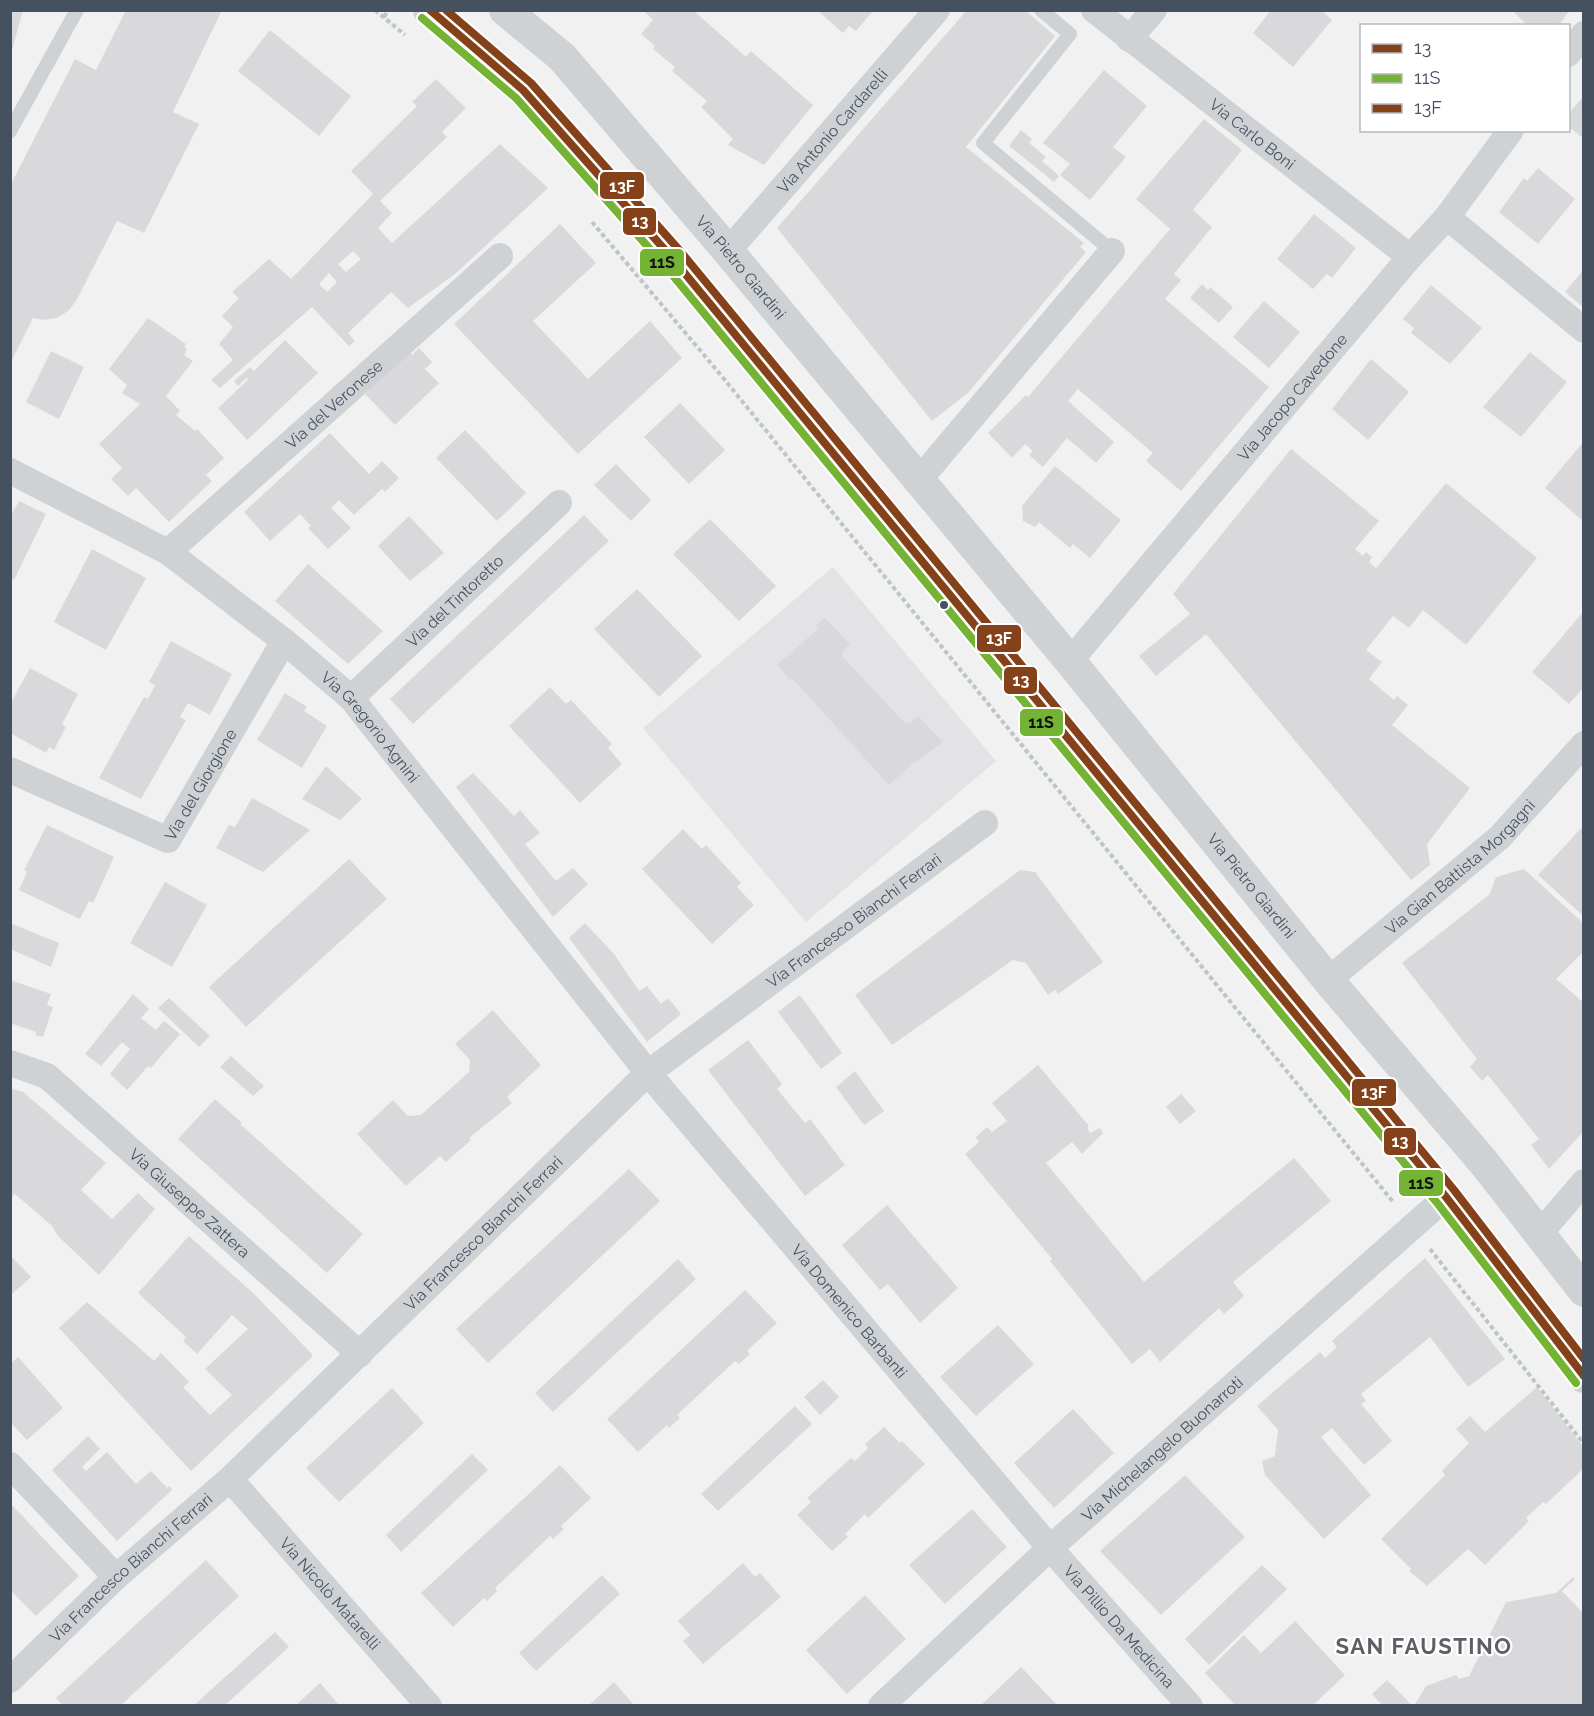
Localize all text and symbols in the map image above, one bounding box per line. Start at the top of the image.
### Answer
legend [1360,24,1570,132]
text: 13 [1414,37,1431,58]
street label: Via Antonio Cardarelli [773,65,891,197]
text: 11S [1414,67,1440,88]
street label: Via Carlo Boni [1206,94,1299,173]
text: 13F [1414,97,1442,118]
line badge: 13F [599,171,645,200]
text: 13F [609,177,635,196]
line badge: 13 [622,207,657,236]
street label: Via Pietro Giardini [692,211,790,323]
text: 13 [632,212,648,231]
line badge: 11S [639,248,685,277]
text: 11S [649,253,675,272]
street label: Via Jacopo Cavedone [1233,330,1351,464]
street label: Via del Veronese [281,356,386,453]
street label: Via del Tintoretto [402,551,507,651]
unlabelled marker [938,599,950,611]
line badge: 13F [976,624,1022,653]
text: 13F [986,629,1012,648]
line badge: 13 [1003,666,1038,695]
street label: Via Gregorio Agnini [317,667,424,786]
text: 13 [1013,671,1029,690]
line badge: 11S [1019,708,1064,737]
text: 11S [1028,713,1054,732]
street label: Via del Giorgione [160,725,240,844]
street label: Via Gian Battista Morgagni [1381,796,1539,938]
street label: Via Pietro Giardini [1203,829,1300,942]
street label: Via Francesco Bianchi Ferrari [762,849,945,992]
line badge: 13F [1351,1078,1397,1107]
text: 13F [1361,1083,1387,1102]
line badge: 13 [1383,1127,1417,1156]
text: 13 [1392,1132,1408,1151]
street label: Via Giuseppe Zattera [125,1144,254,1261]
street label: Via Francesco Bianchi Ferrari [400,1152,566,1314]
line badge: 11S [1398,1169,1444,1197]
text: 11S [1408,1174,1434,1193]
street label: Via Domenico Barbanti [788,1240,911,1382]
street label: Via Michelangelo Buonarroti [1077,1372,1246,1525]
street label: Via Francesco Bianchi Ferrari [45,1489,216,1646]
street label: Via Nicolò Matarelli [276,1533,384,1653]
street label: Via Pillio Da Medicina [1060,1561,1179,1692]
district label: SAN FAUSTINO [1336,1633,1512,1659]

